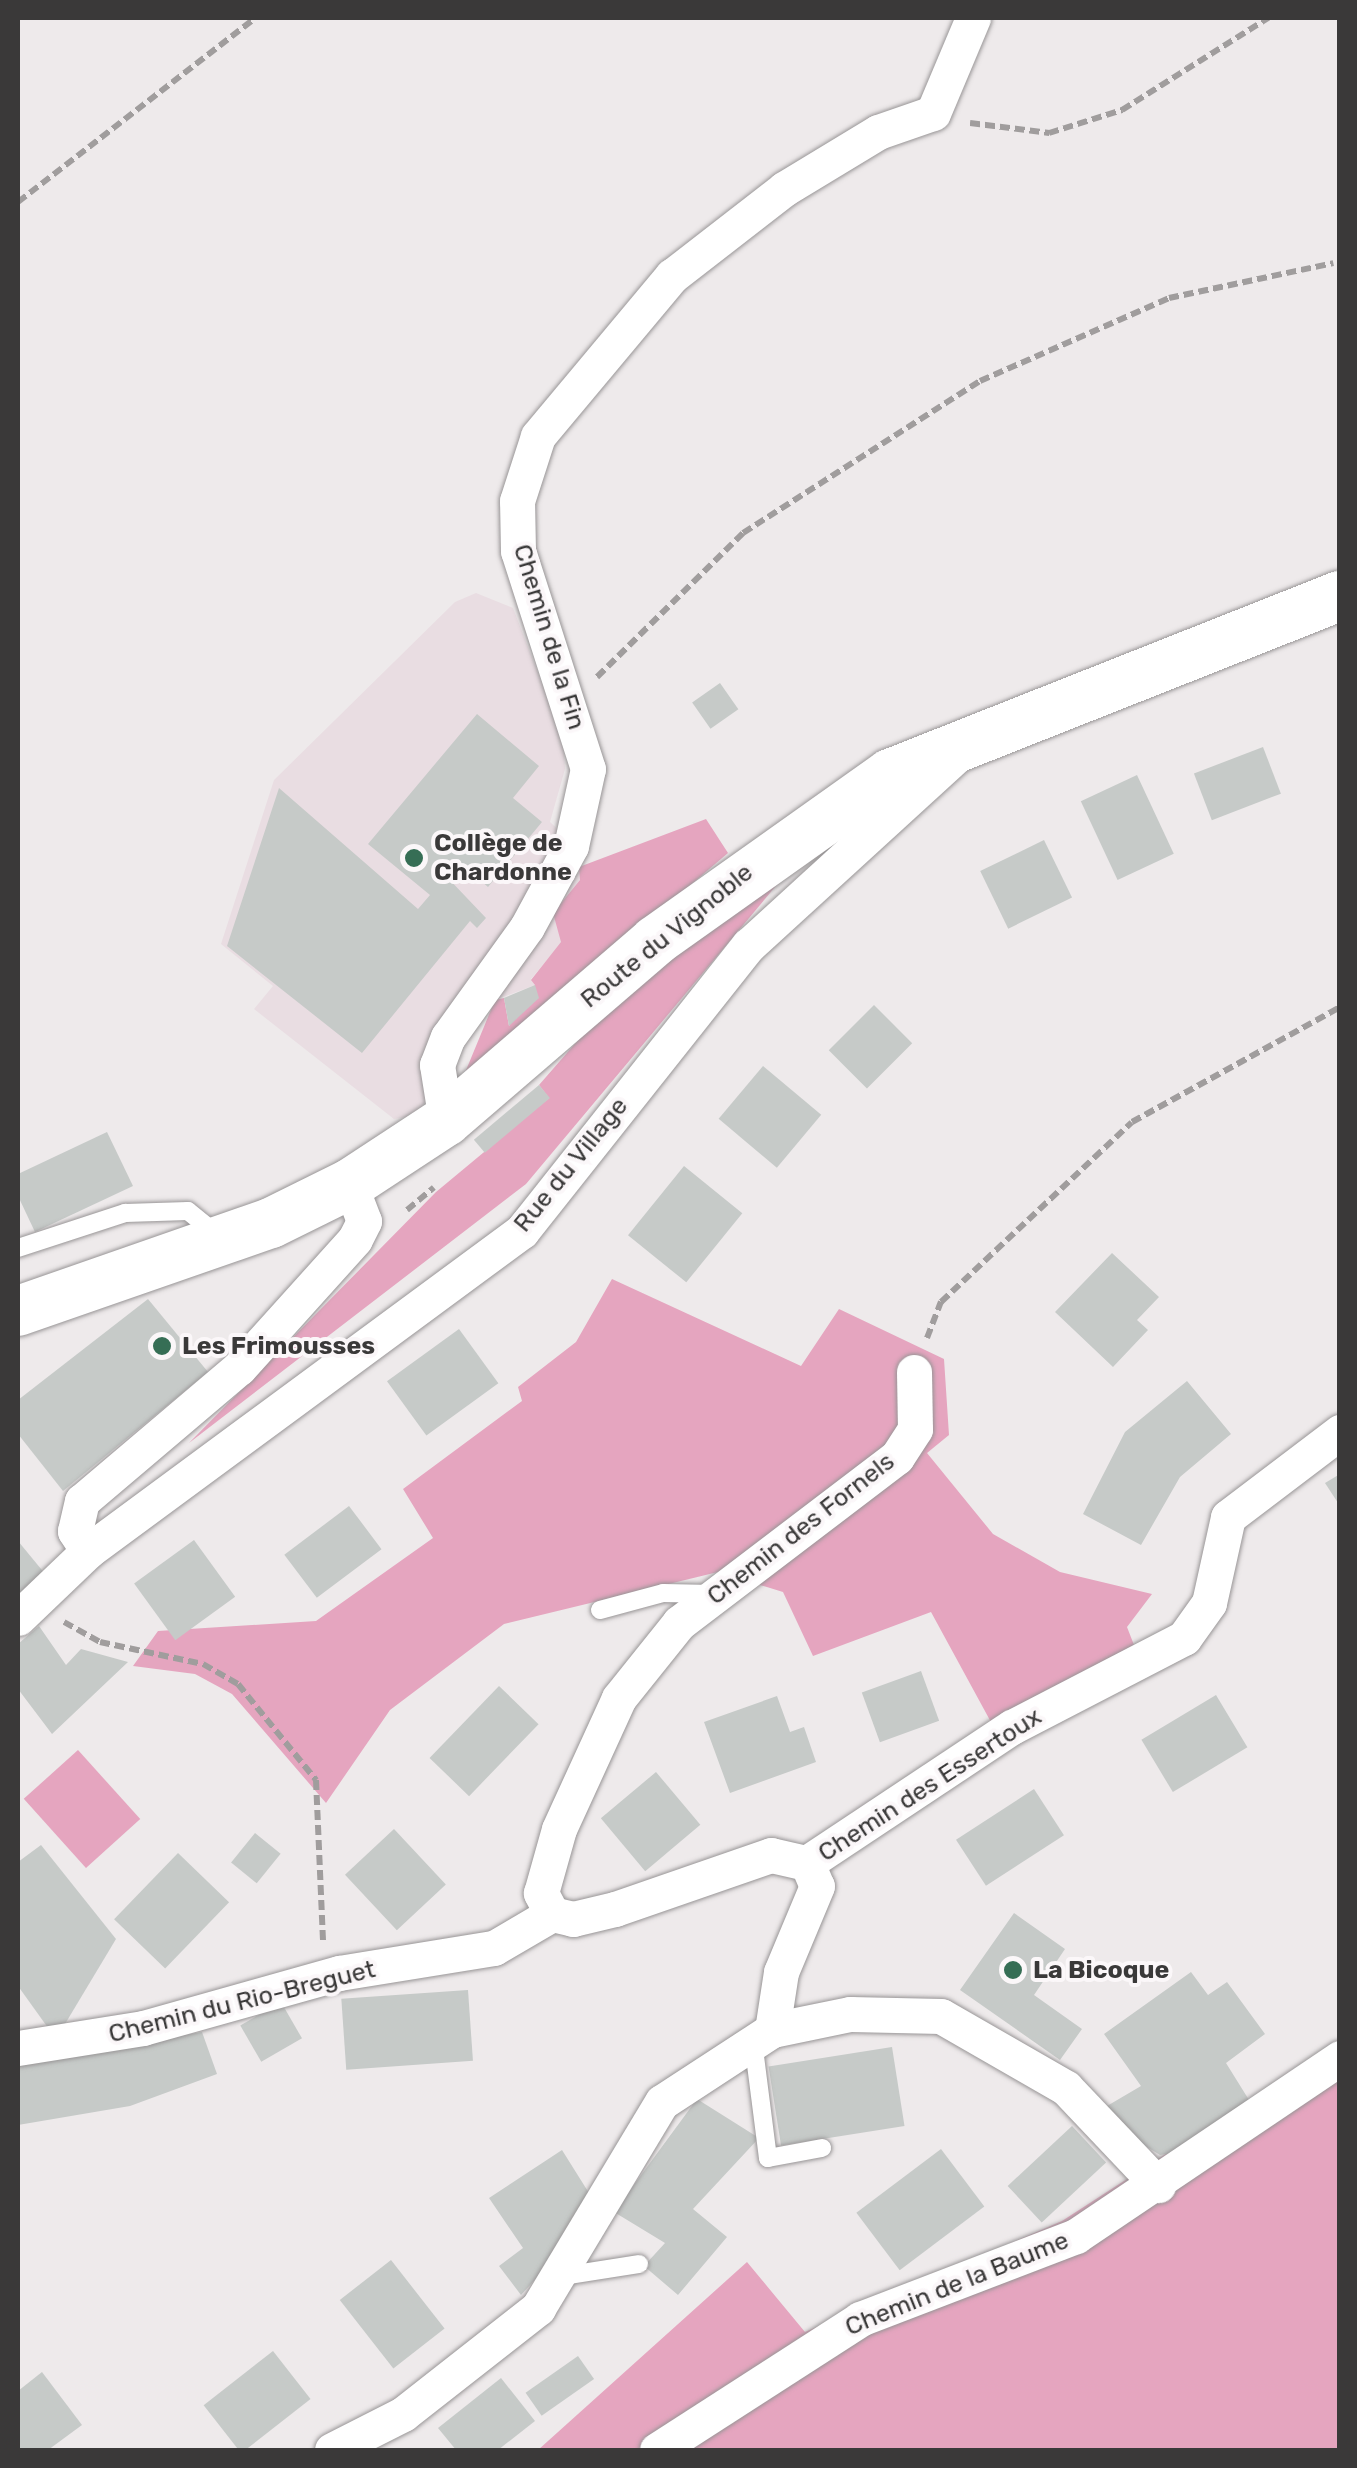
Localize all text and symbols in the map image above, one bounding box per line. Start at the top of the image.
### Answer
street label: Chemin de la Fin [507,541,591,733]
place label: Collège de Chardonne [434,829,572,888]
marker: Collège de Chardonne [403,847,425,869]
street label: Route du Vignoble [575,857,759,1015]
street label: Rue du Village [507,1092,635,1238]
place label: Les Frimousses [182,1331,375,1361]
marker: Les Frimousses [151,1335,173,1357]
street label: Chemin des Fornels [701,1447,901,1611]
street label: Chemin des Essertoux [813,1702,1047,1868]
street label: Chemin du Rio-Breguet [106,1954,378,2050]
place label: La Bicoque [1033,1955,1169,1985]
marker: La Bicoque [1002,1959,1024,1981]
street label: Chemin de la Baume [841,2225,1073,2343]

